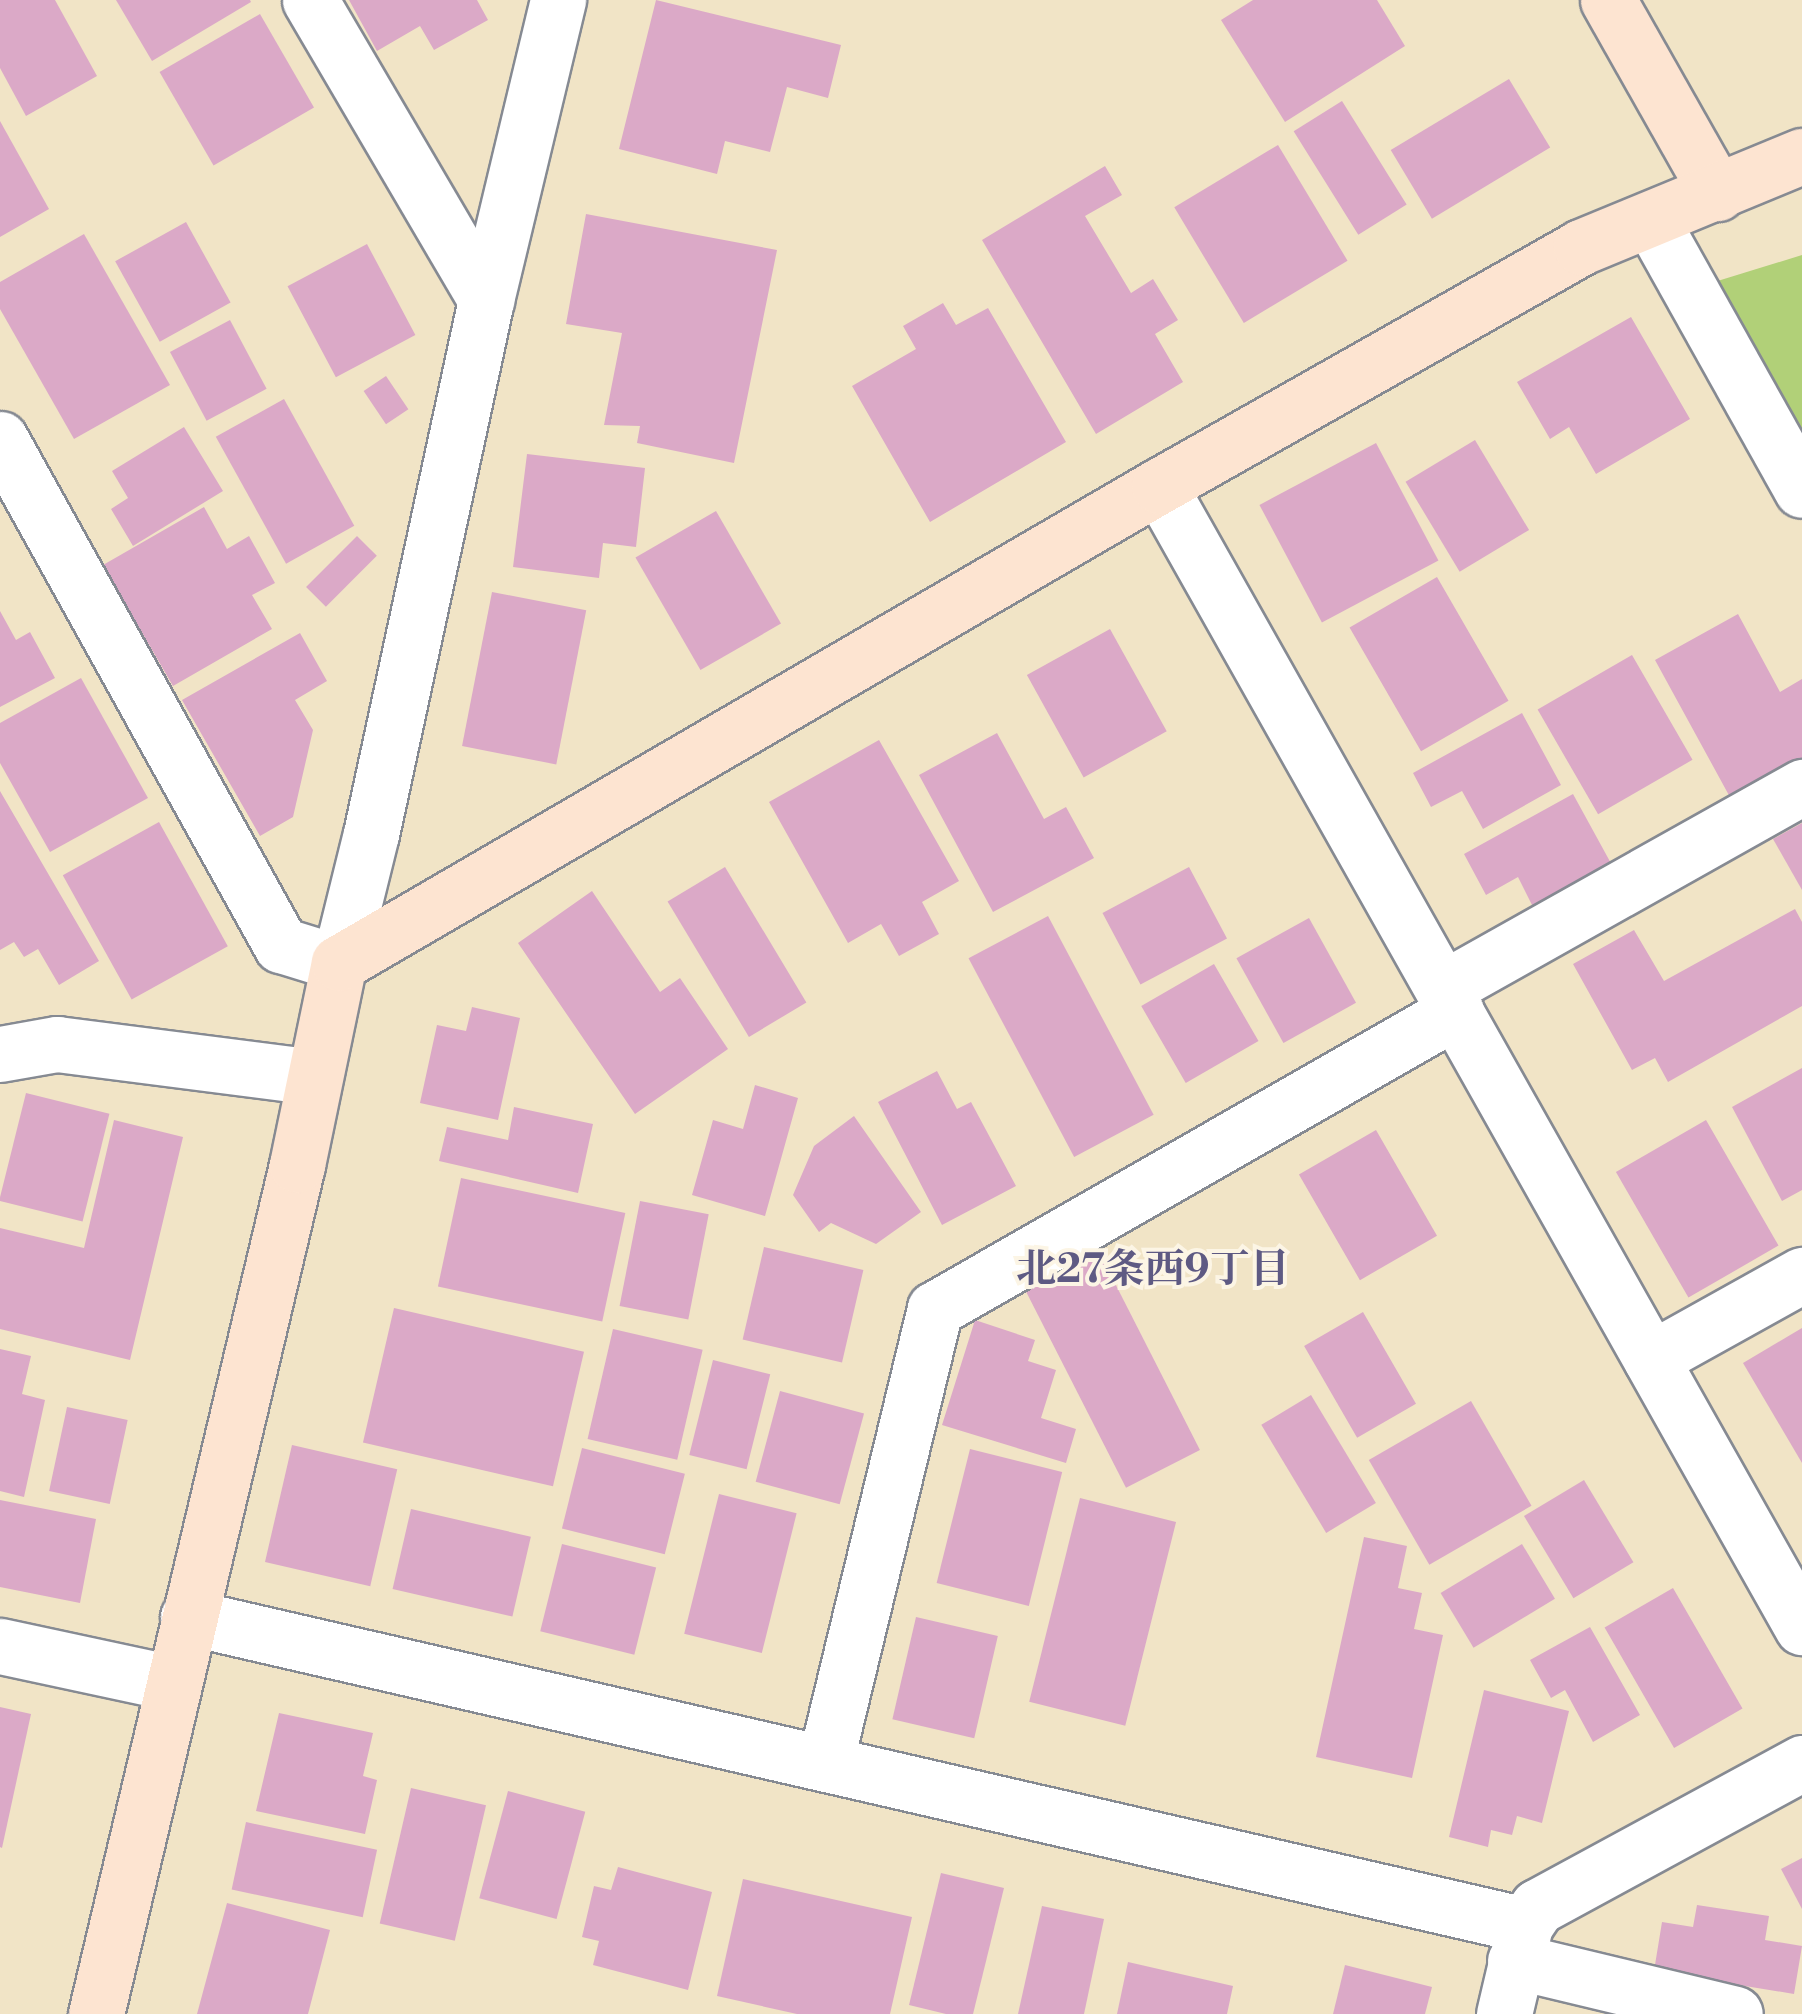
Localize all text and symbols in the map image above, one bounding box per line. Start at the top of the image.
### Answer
district label: 北27条西9丁目 [1016,1246,1290,1294]

